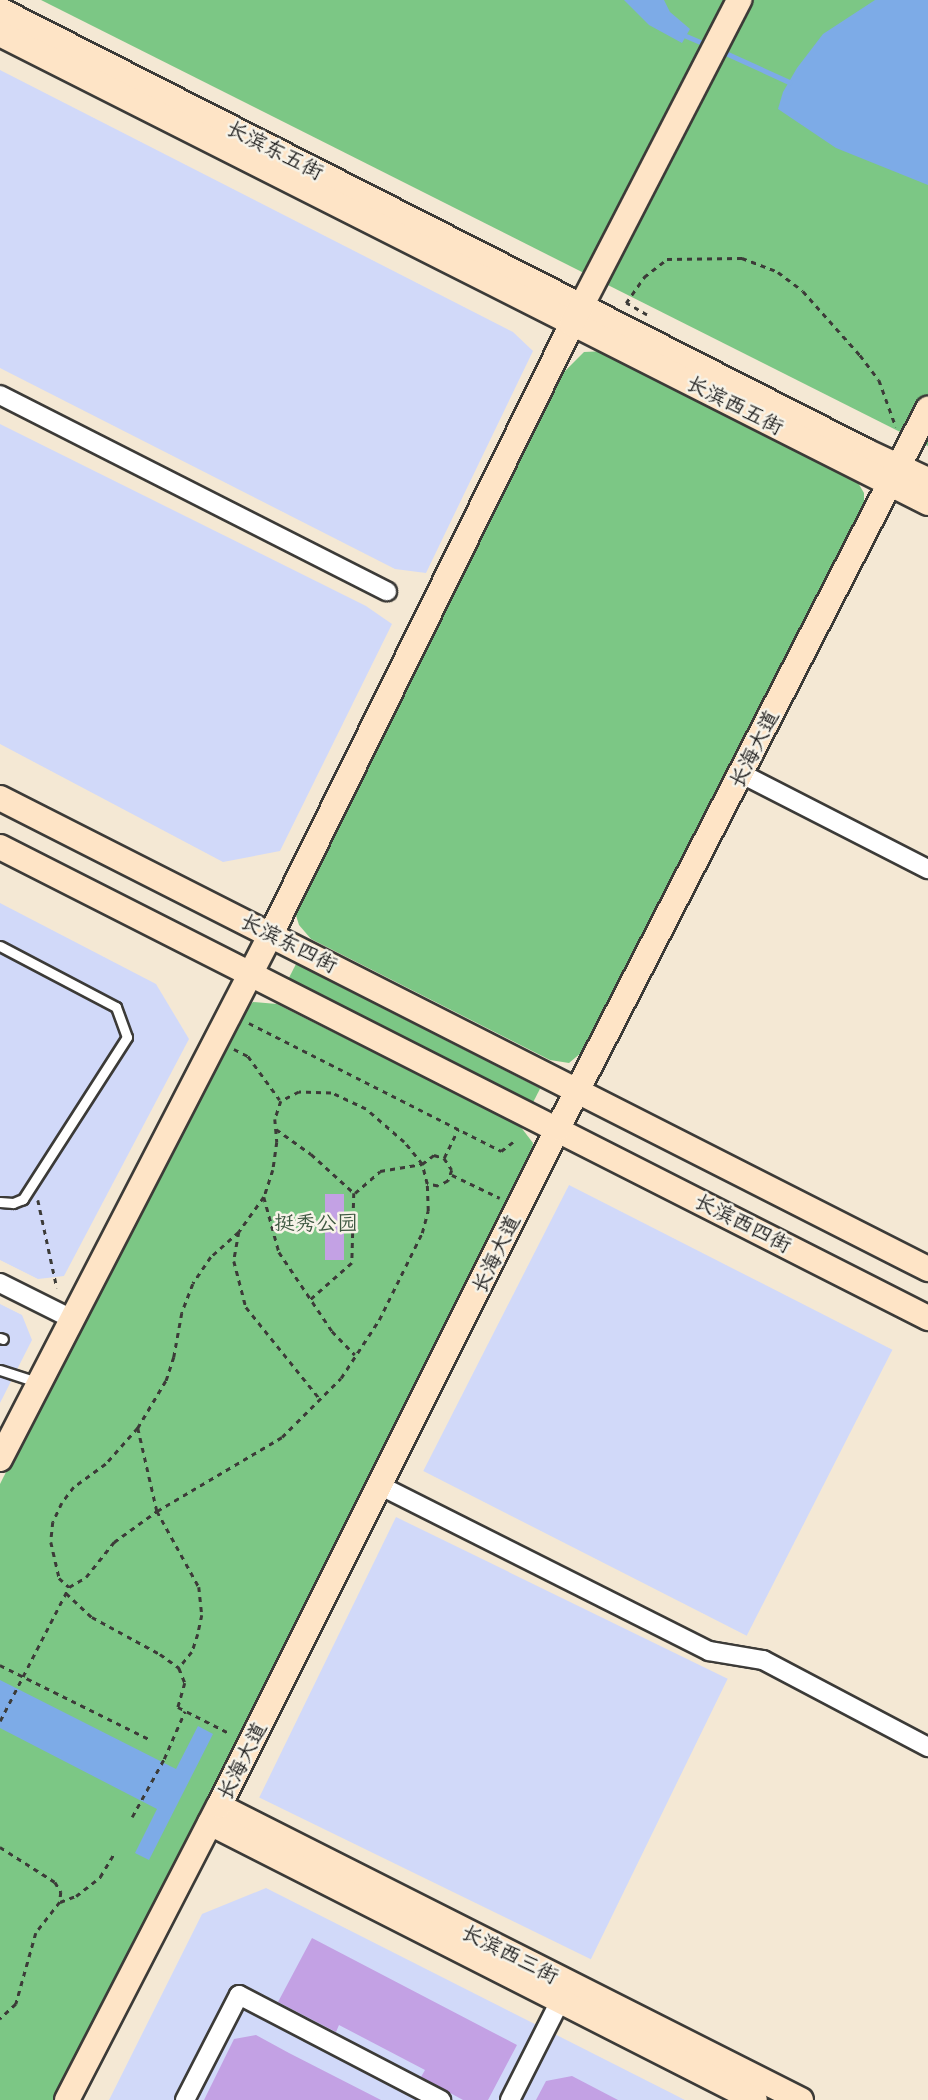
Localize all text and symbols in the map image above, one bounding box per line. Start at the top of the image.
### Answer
street label: 长滨东五街 [223,115,327,185]
street label: 长滨西五街 [683,370,787,440]
street label: 长海大道 [724,706,784,792]
street label: 长滨东四街 [237,908,341,978]
street label: 长滨西四街 [691,1188,795,1258]
park label: 挺秀公园 [274,1210,358,1236]
street label: 长海大道 [466,1211,526,1297]
street label: 长海大道 [212,1718,272,1804]
street label: 长滨西三街 [458,1919,562,1989]

